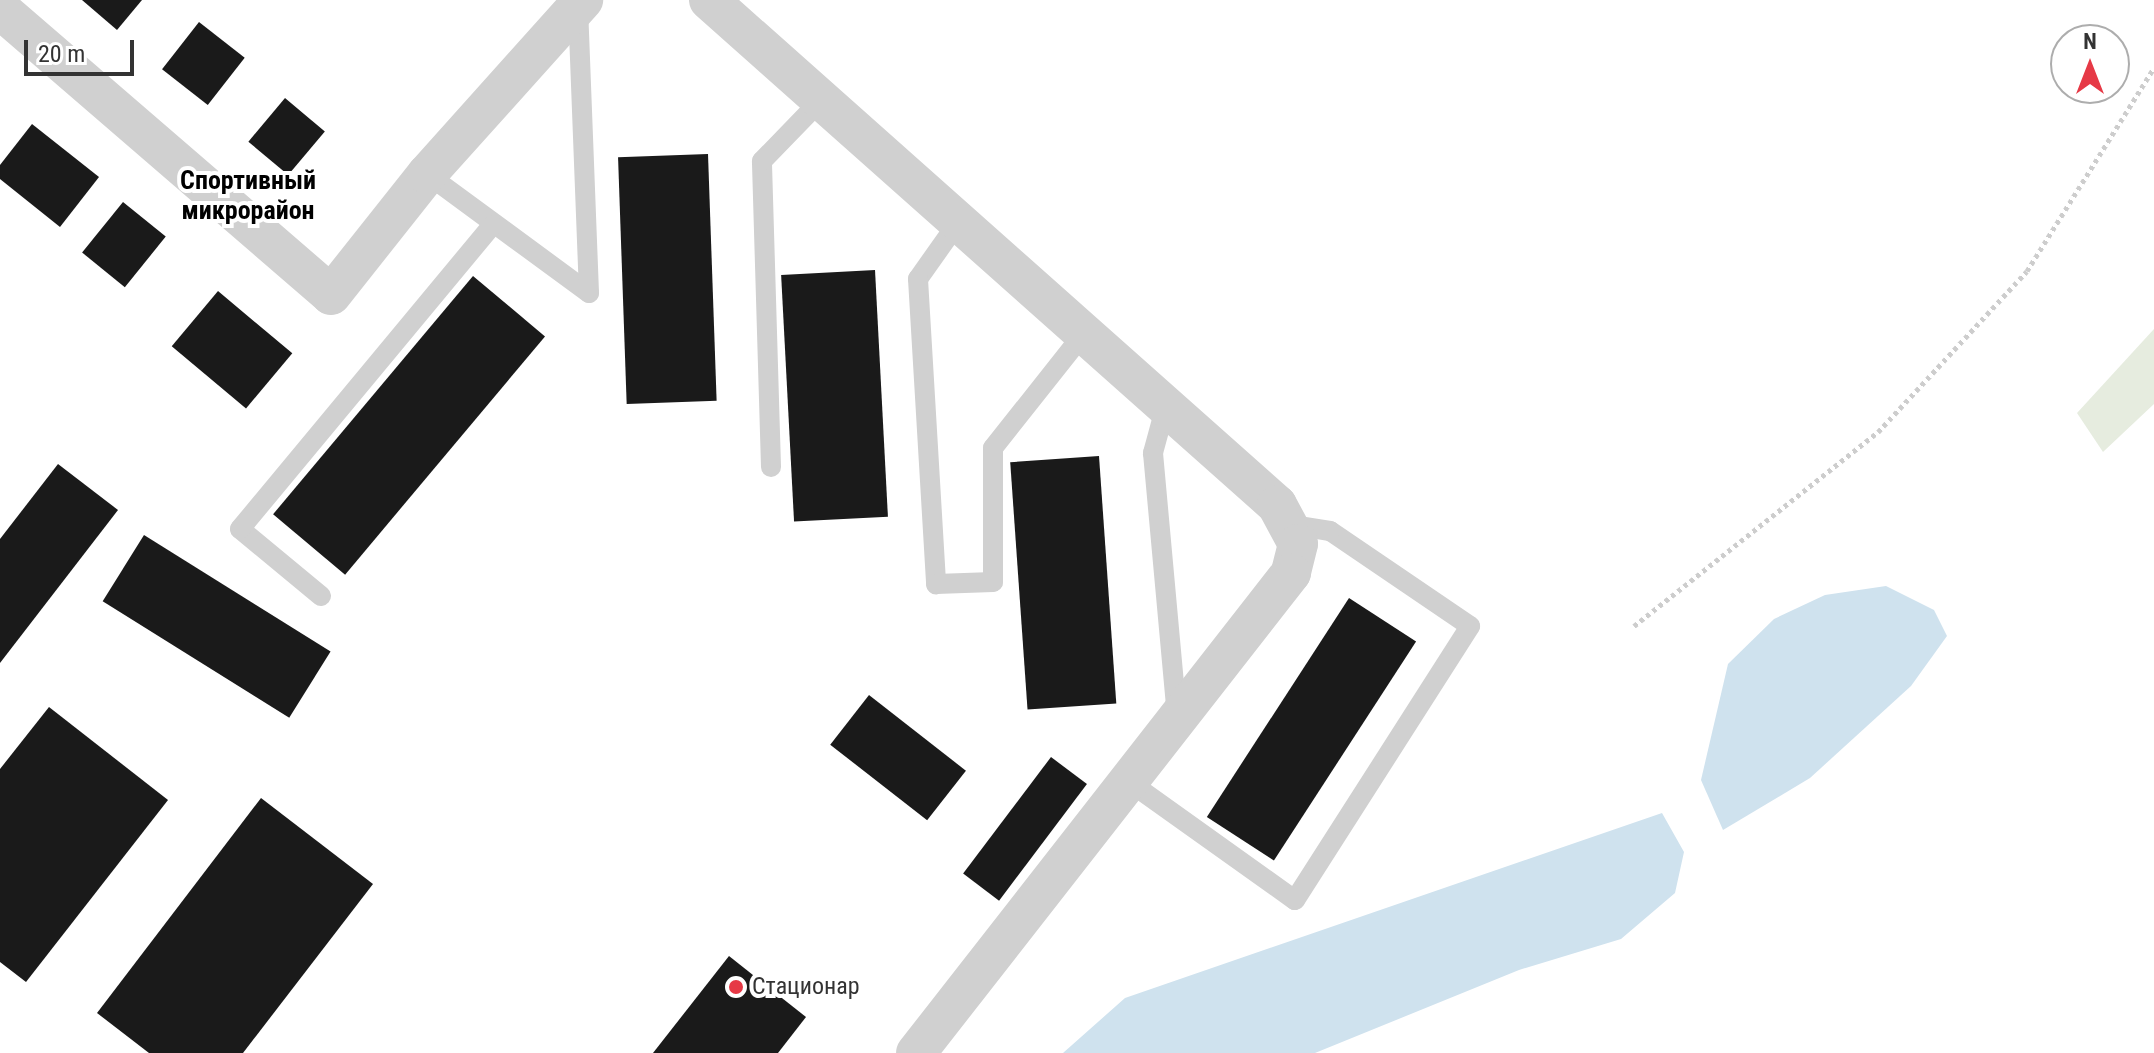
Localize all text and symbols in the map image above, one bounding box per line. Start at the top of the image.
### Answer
scale bar [28,24,138,74]
north arrow [2050,24,2130,104]
text: N [2083,29,2097,54]
text: 20 m [38,40,85,68]
district label: Спортивный микрорайон [180,165,316,226]
place label: Стационар [752,973,860,1001]
marker: Стационар [727,978,745,996]

